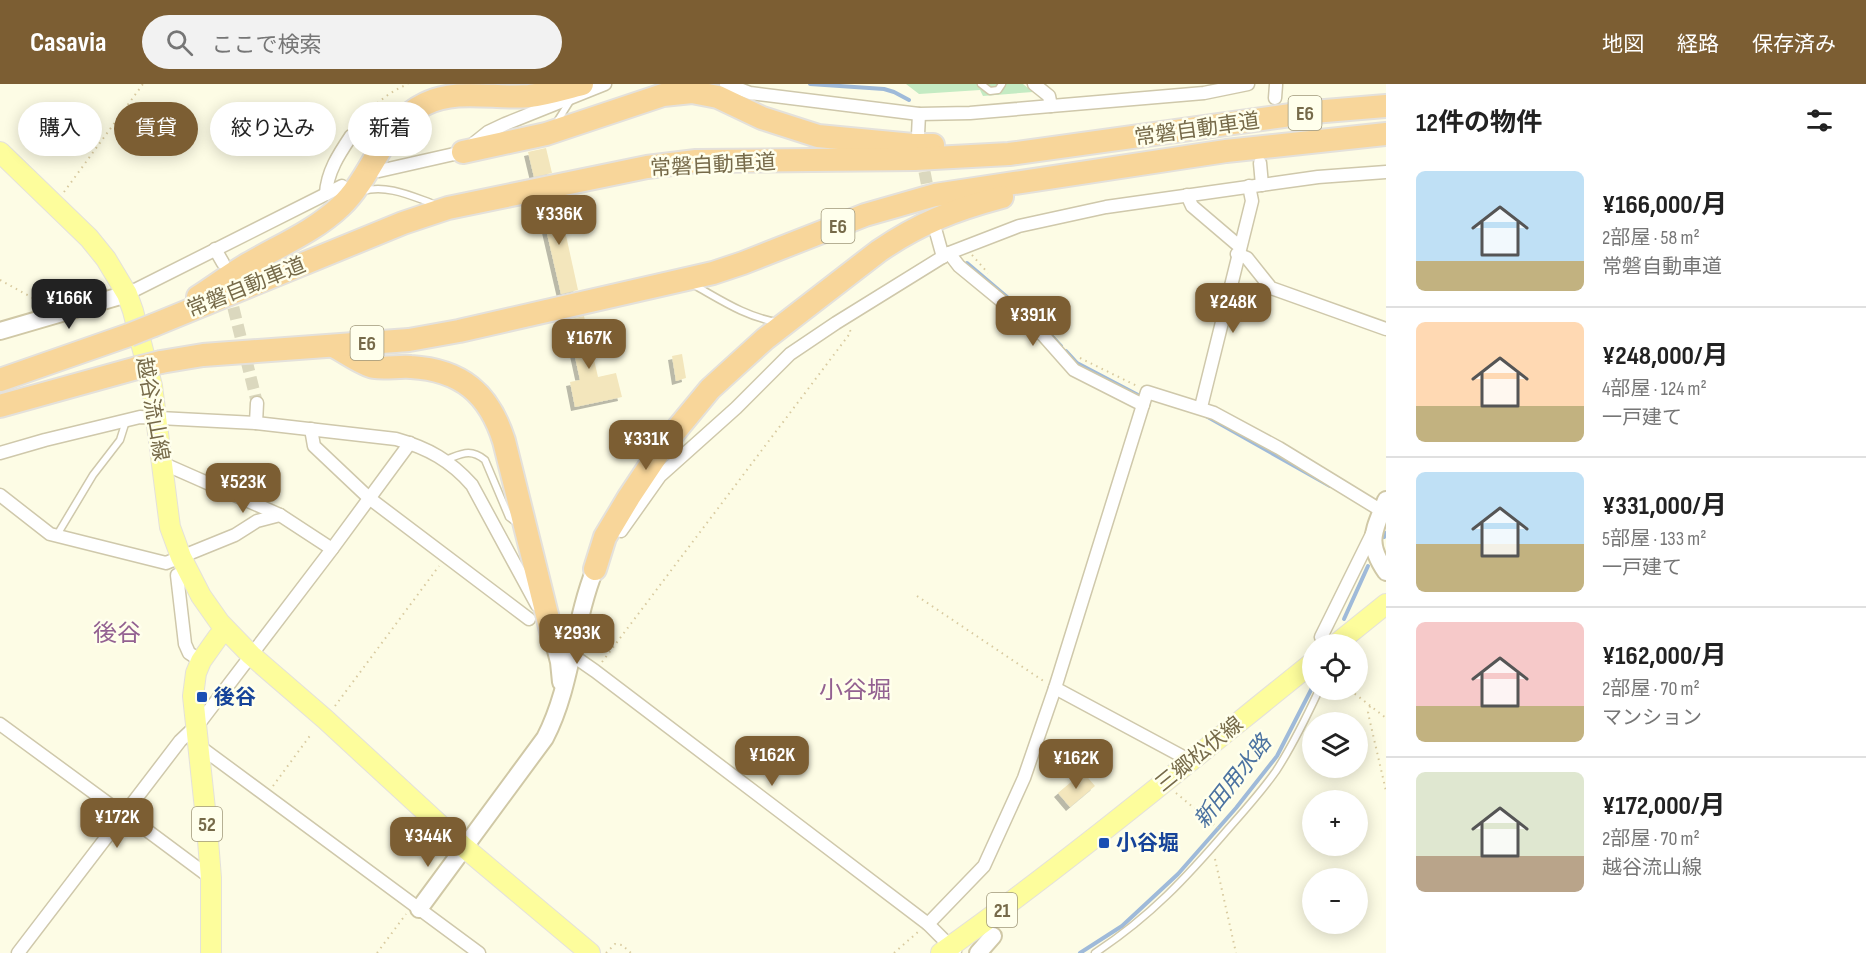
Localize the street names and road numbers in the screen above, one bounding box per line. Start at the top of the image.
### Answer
road number: E6 [1288,96,1322,130]
street label: 常磐自動車道 [1133,108,1261,151]
street label: 常磐自動車道 [649,150,777,181]
road number: E6 [822,209,854,243]
street label: 常磐自動車道 [183,252,309,323]
road number: E6 [350,326,384,360]
street label: 越谷流山線 [131,355,174,463]
street label: 三郷松伏線 [1151,712,1248,797]
road number: 52 [192,807,222,841]
road number: 21 [987,893,1017,927]

